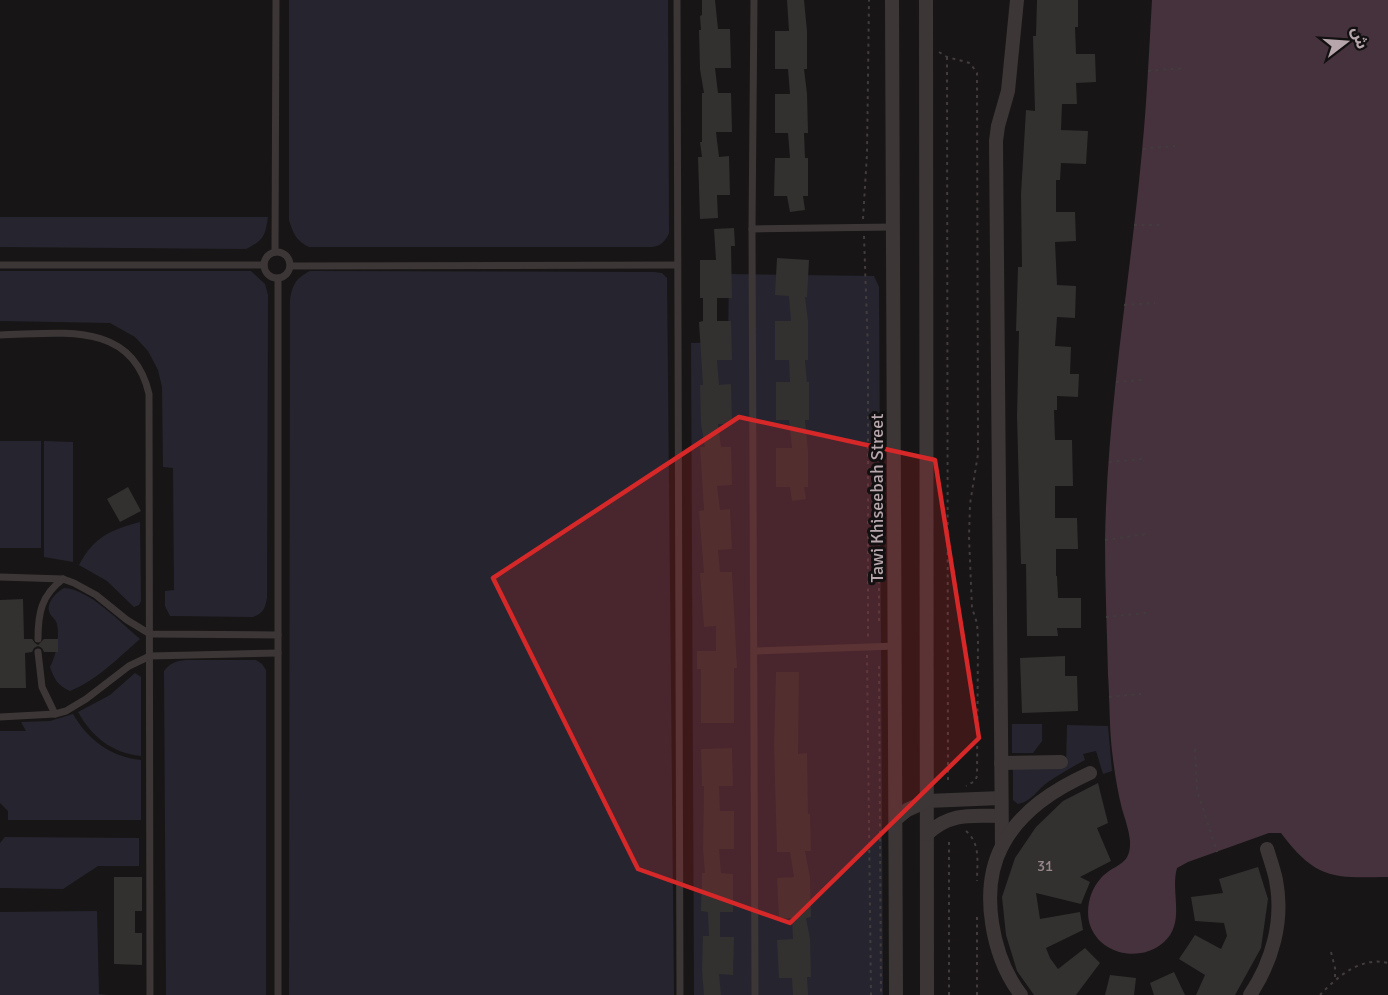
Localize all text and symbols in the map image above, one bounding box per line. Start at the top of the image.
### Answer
north arrow [1316,12,1376,72]
text: ش [1347,25,1372,51]
street label: Tawi Khiseebah Street [866,413,888,583]
house number: 31 [1037,857,1053,875]

